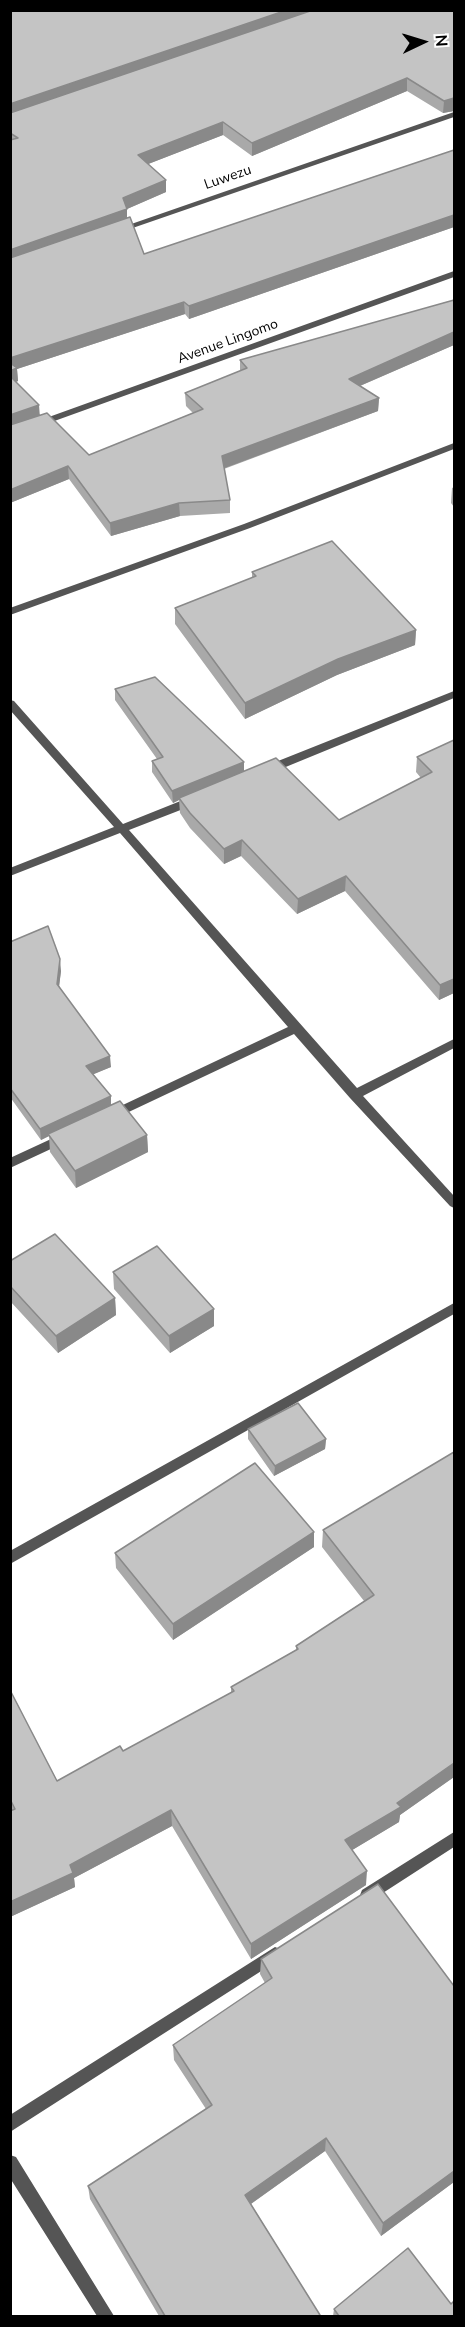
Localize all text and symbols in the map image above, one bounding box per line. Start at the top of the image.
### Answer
north arrow [393,12,453,72]
text: N [430,34,452,47]
street label: Luwezu [202,162,254,194]
street label: Avenue Lingomo [175,316,281,368]

